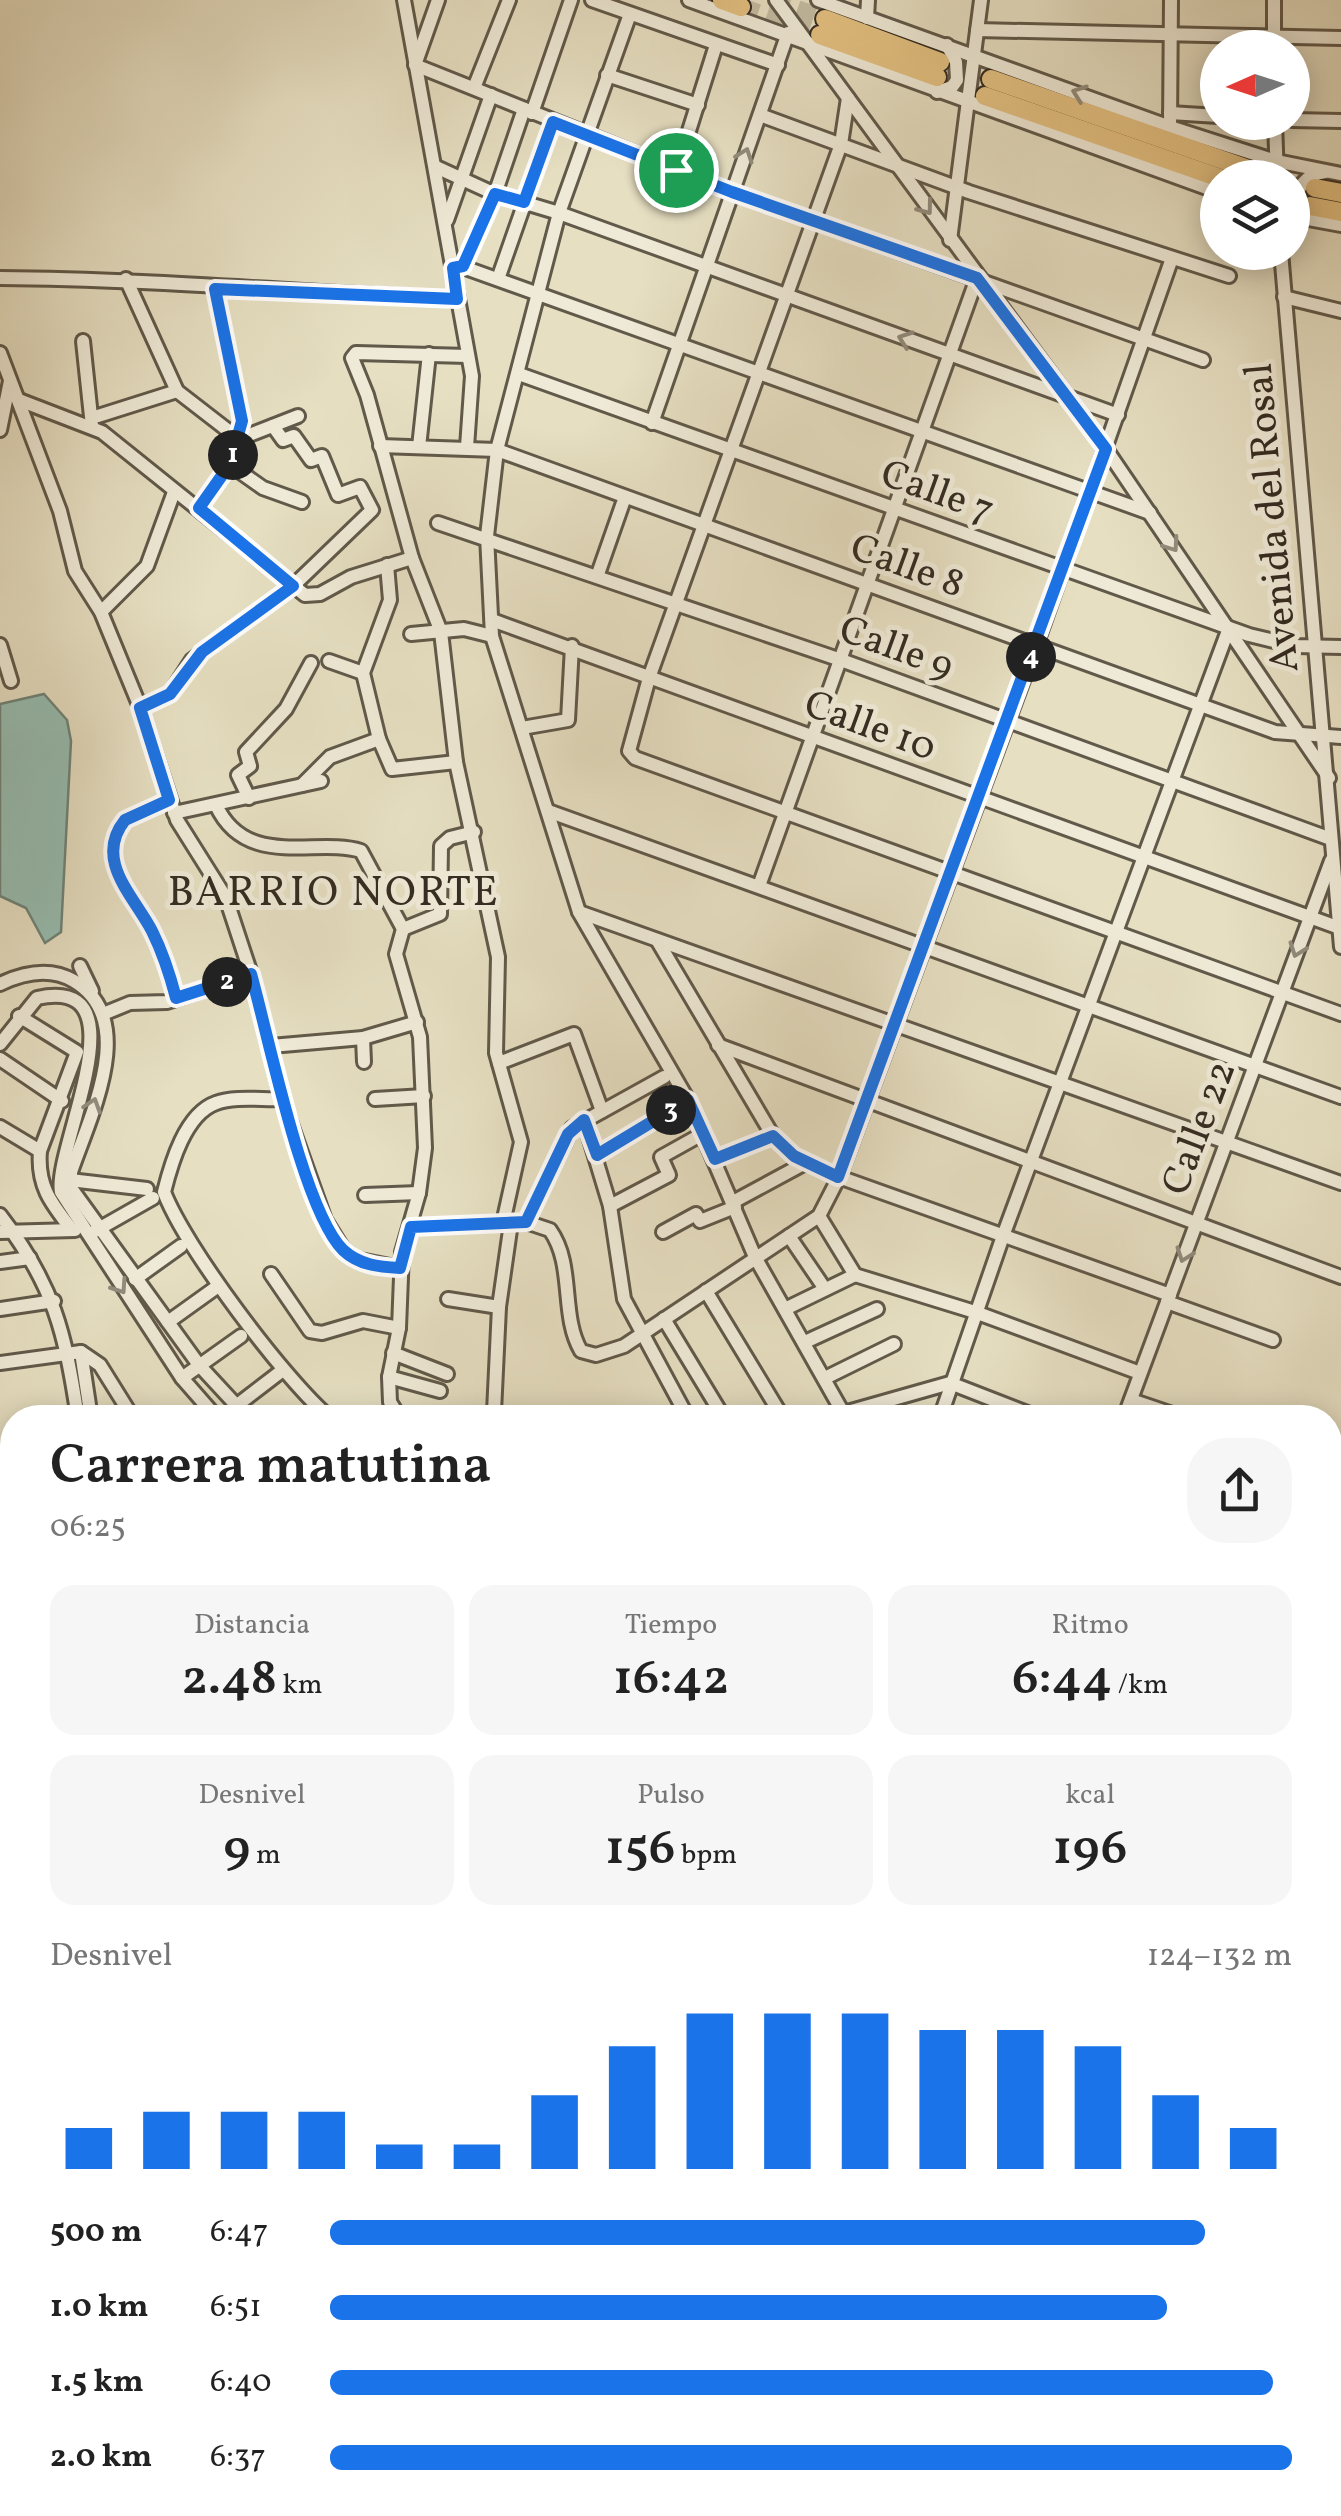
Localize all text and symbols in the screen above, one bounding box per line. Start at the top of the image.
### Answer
north arrow [1200,30,1310,140]
map controls [1200,30,1310,270]
one-way arrow [1071,84,1088,105]
pin [634,128,719,213]
icon: arrive [649,143,704,198]
one-way arrow [734,148,754,165]
button: layers [1200,160,1310,270]
one-way arrow [914,197,931,215]
one-way arrow [897,330,914,351]
street label: Avenida del Rosal [1233,361,1315,675]
pin: 1 [208,430,258,480]
text: 1 [227,435,239,474]
street label: Calle 7 [872,448,1001,540]
street label: Calle 8 [842,521,971,614]
one-way arrow [1160,534,1178,552]
street label: Calle 9 [831,603,961,696]
pin: 4 [1006,632,1056,682]
text: 4 [1023,637,1039,676]
street label: Calle 10 [796,678,943,777]
district label: BARRIO NORTE [168,865,500,924]
one-way arrow [1289,940,1309,958]
pin: 2 [202,957,252,1007]
text: 2 [220,962,234,1001]
street label: Calle 22 [1150,1053,1252,1204]
pin: 3 [646,1085,696,1135]
text: 3 [664,1090,678,1129]
one-way arrow [82,1097,102,1114]
one-way arrow [1175,1245,1196,1262]
one-way arrow [108,1277,127,1295]
text: Carrera matutina [50,1430,491,1506]
button: share [1187,1438,1292,1543]
text: 06:25 [50,1506,126,1550]
text: Distancia [194,1606,310,1645]
text: Tiempo [625,1606,717,1645]
text: Ritmo [1051,1606,1129,1645]
text: 2.48 [181,1645,277,1715]
text: 16:42 [613,1645,729,1715]
text: 6:44 [1012,1645,1112,1715]
text: km [277,1666,323,1705]
text: /km [1112,1666,1168,1705]
text: Desnivel [199,1776,306,1815]
text: Pulso [637,1776,705,1815]
text: kcal [1065,1776,1115,1815]
text: 9 [223,1815,250,1885]
text: 156 [605,1815,675,1885]
text: 196 [1053,1815,1127,1885]
text: m [250,1836,281,1875]
text: bpm [675,1836,737,1875]
text: Desnivel [50,1935,172,1979]
text: 124–132 m [1147,1935,1292,1979]
text: 500 m [50,2211,142,2255]
text: 6:47 [210,2211,268,2255]
text: 1.0 km [50,2286,148,2330]
text: 6:51 [210,2286,262,2330]
text: 1.5 km [50,2361,144,2405]
text: 6:40 [210,2361,271,2405]
text: 2.0 km [50,2436,152,2480]
text: 6:37 [210,2436,266,2480]

